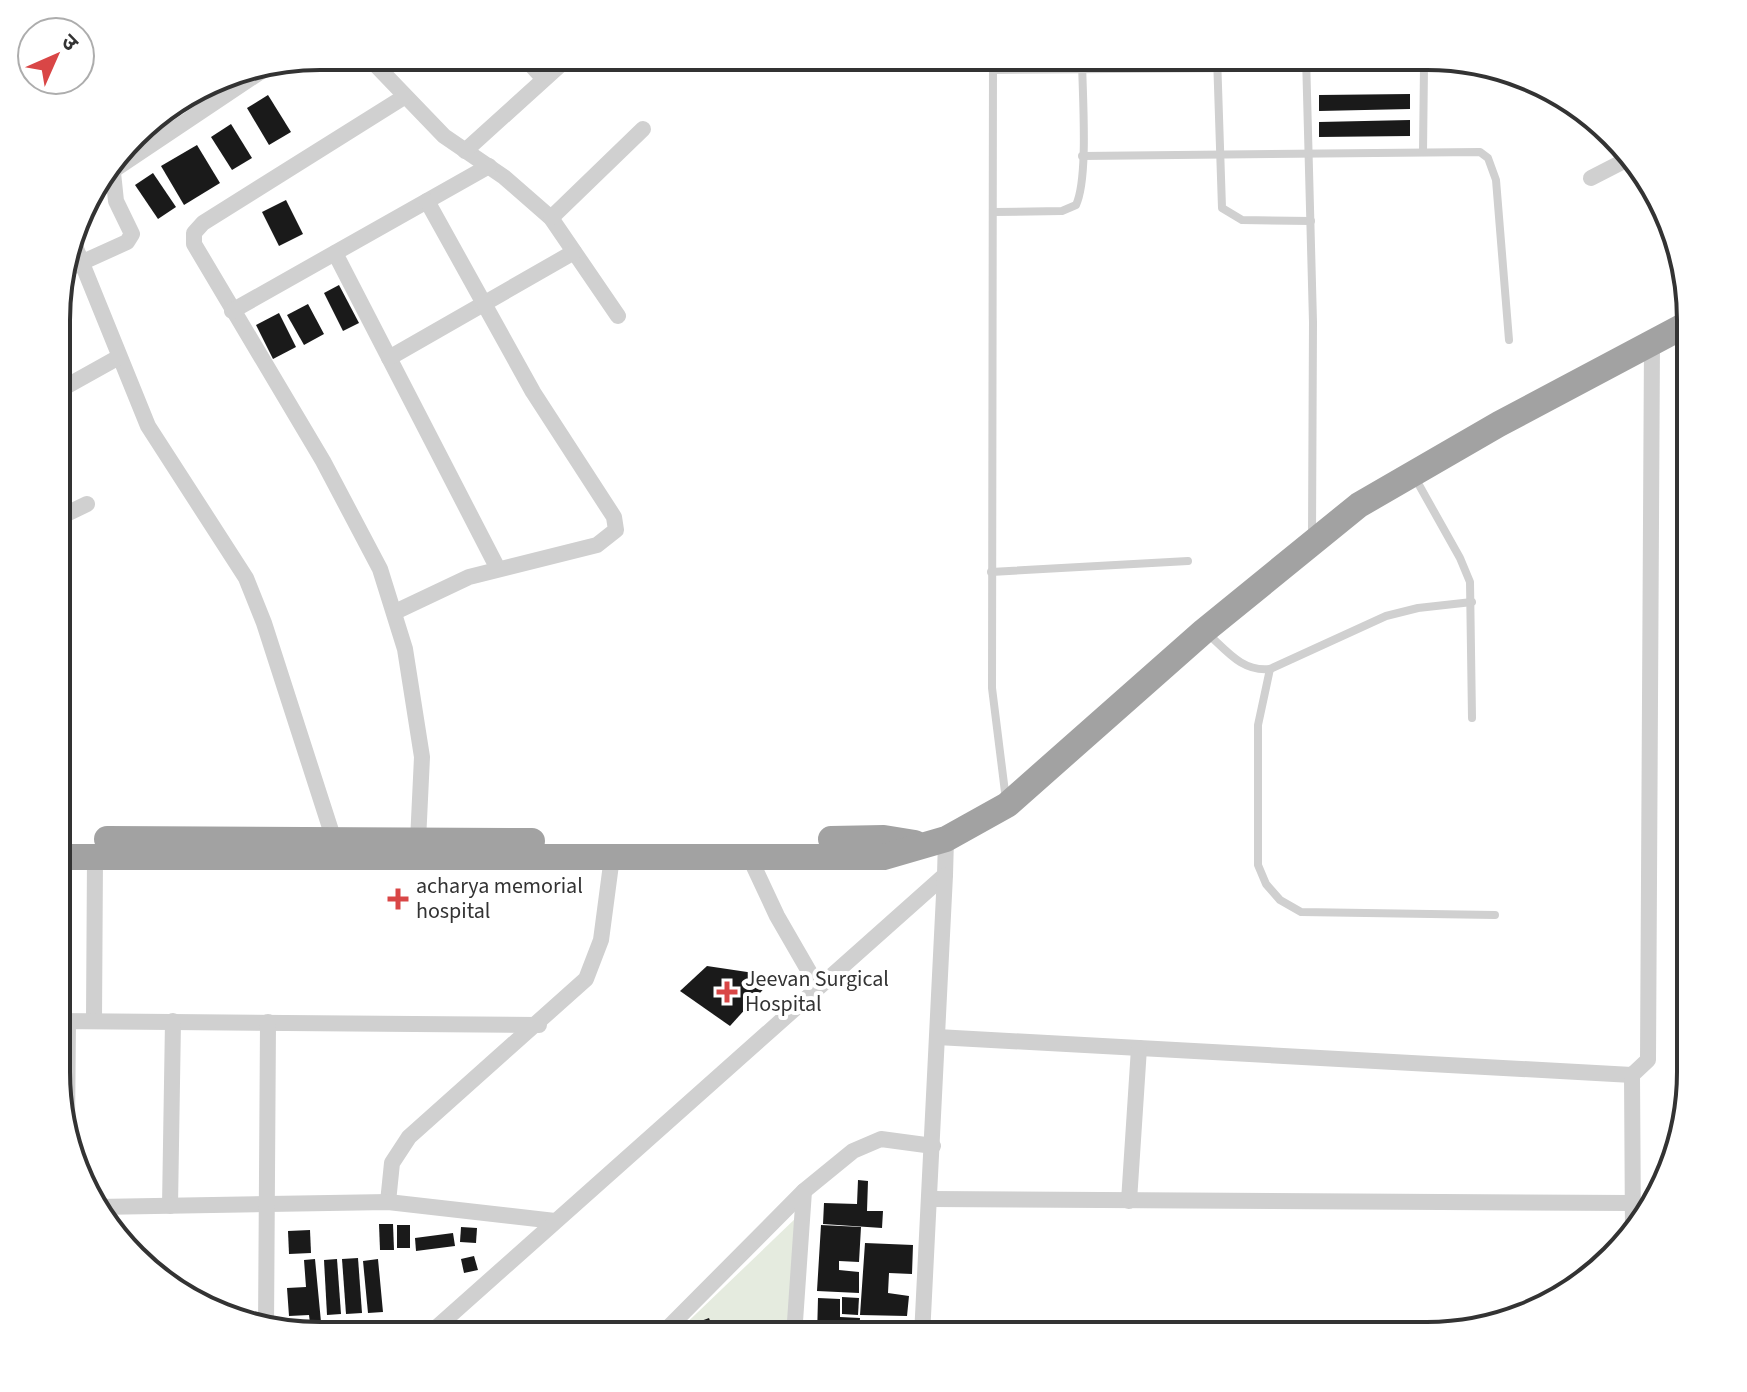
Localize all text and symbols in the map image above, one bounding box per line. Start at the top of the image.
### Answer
north arrow [16,16,96,96]
text: उ [54,27,86,59]
place label: acharya memorial hospital [416,870,583,927]
marker: acharya memorial hospital [387,888,409,910]
place label: Jeevan Surgical Hospital [745,963,889,1020]
marker: Jeevan Surgical Hospital [716,981,738,1003]

